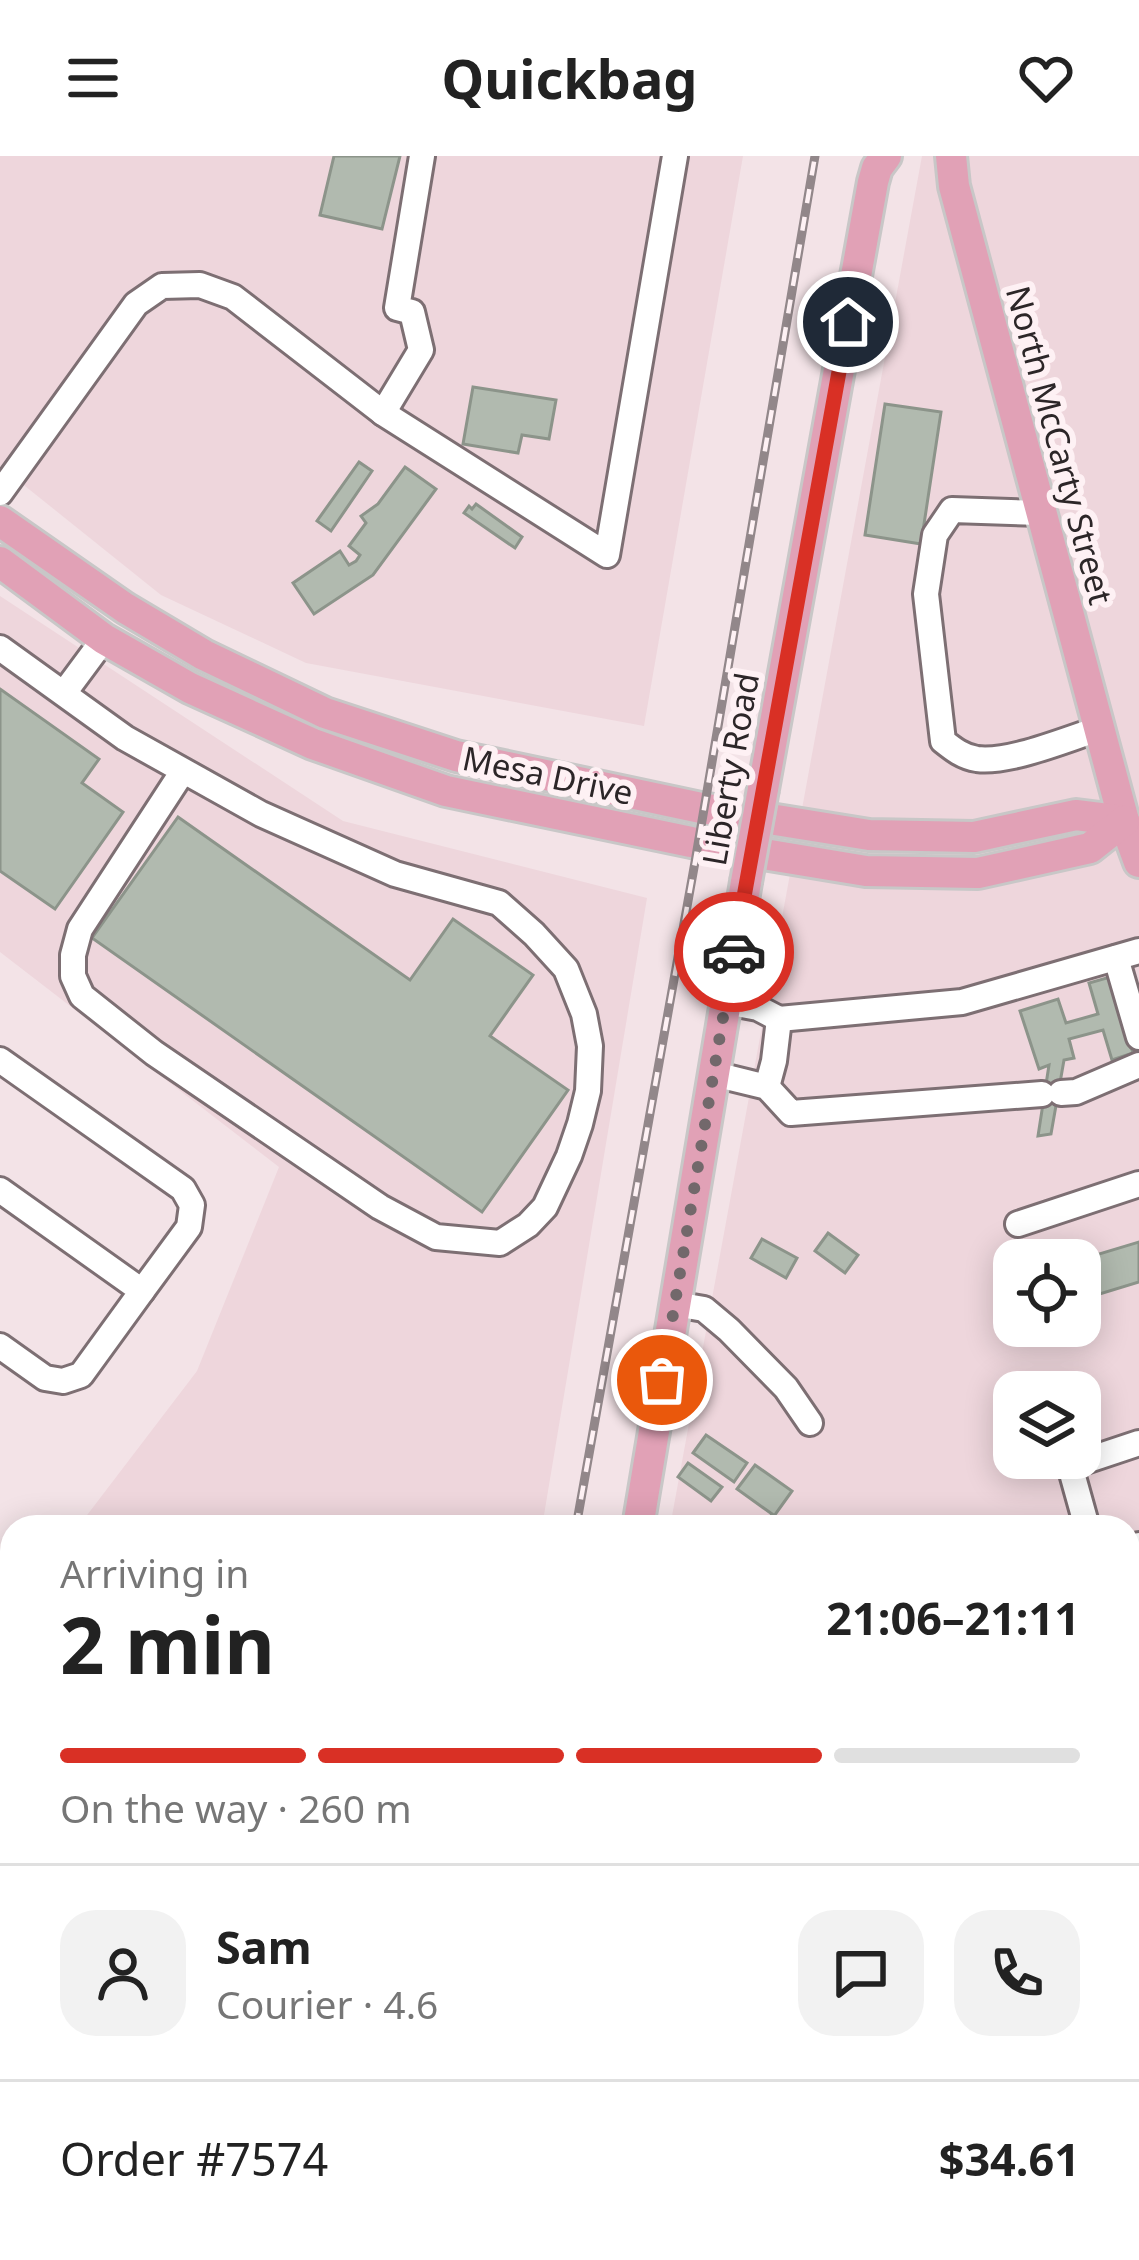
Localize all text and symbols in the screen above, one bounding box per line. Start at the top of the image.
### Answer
text: Quickbag [442,41,697,115]
icon: menu [60,45,126,111]
icon: heart [1013,45,1079,111]
pin [797,271,899,373]
street label: North McCarty Street [996,281,1124,609]
icon: home [815,289,881,355]
street label: Liberty Road [691,669,769,869]
street label: Mesa Drive [459,735,637,815]
courier [674,892,794,1012]
icon: car [701,919,767,985]
map controls [993,1239,1101,1479]
button: locate [993,1239,1101,1347]
pin [611,1329,713,1431]
icon: bag [629,1347,695,1413]
button: layers [993,1371,1101,1479]
text: Arriving in [60,1546,249,1599]
text: 21:06–21:11 [826,1587,1080,1648]
text: 2 min [60,1591,275,1697]
text: On the way · 260 m [60,1781,412,1834]
button: person [60,1910,186,2036]
button: chat [798,1910,924,2036]
button: phone [954,1910,1080,2036]
text: Sam [216,1916,312,1977]
text: Courier · 4.6 [216,1977,438,2030]
text: Order #7574 [60,2128,328,2189]
text: $34.61 [939,2128,1080,2189]

